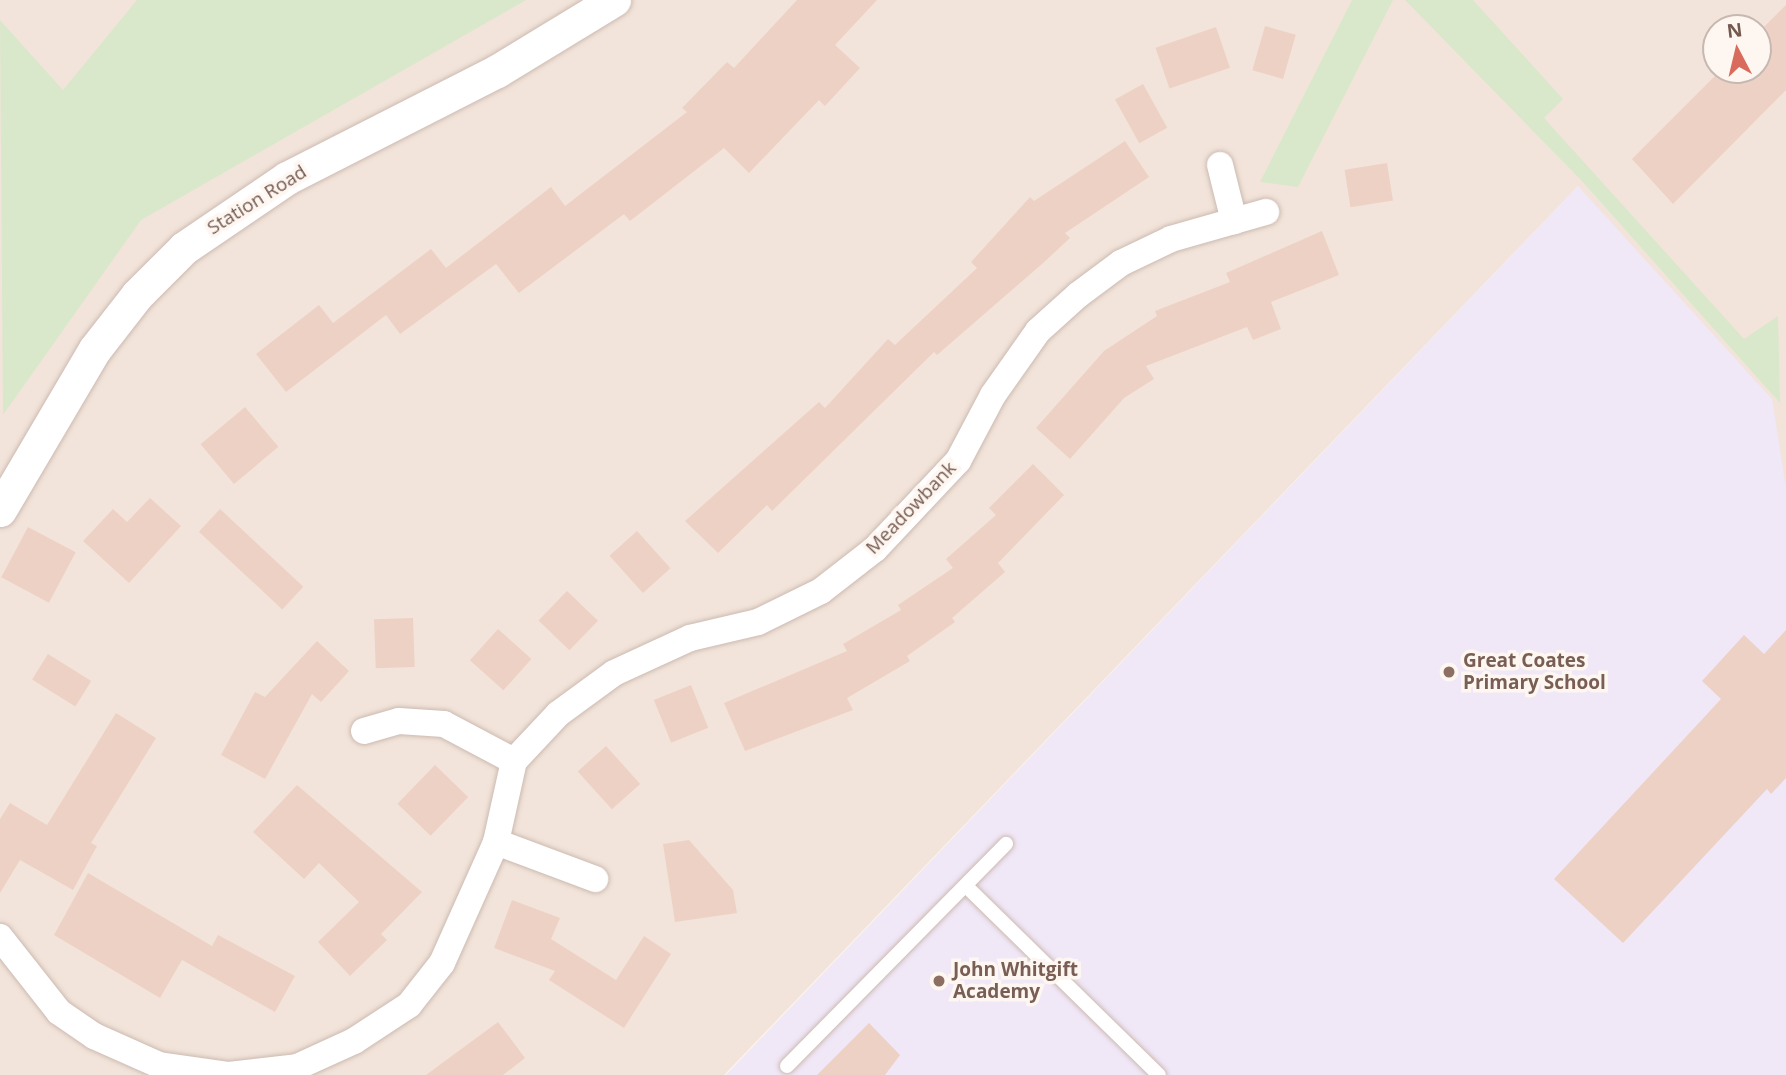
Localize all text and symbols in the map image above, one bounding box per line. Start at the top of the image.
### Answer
north arrow [1702,14,1772,84]
text: N [1725,16,1744,44]
street label: Station Road [203,160,311,240]
street label: Meadowbank [861,457,961,559]
place label: Great Coates Primary School [1463,650,1606,694]
marker: Great Coates Primary School [1441,664,1457,680]
place label: John Whitgift Academy [953,959,1078,1003]
marker: John Whitgift Academy [931,973,947,989]

